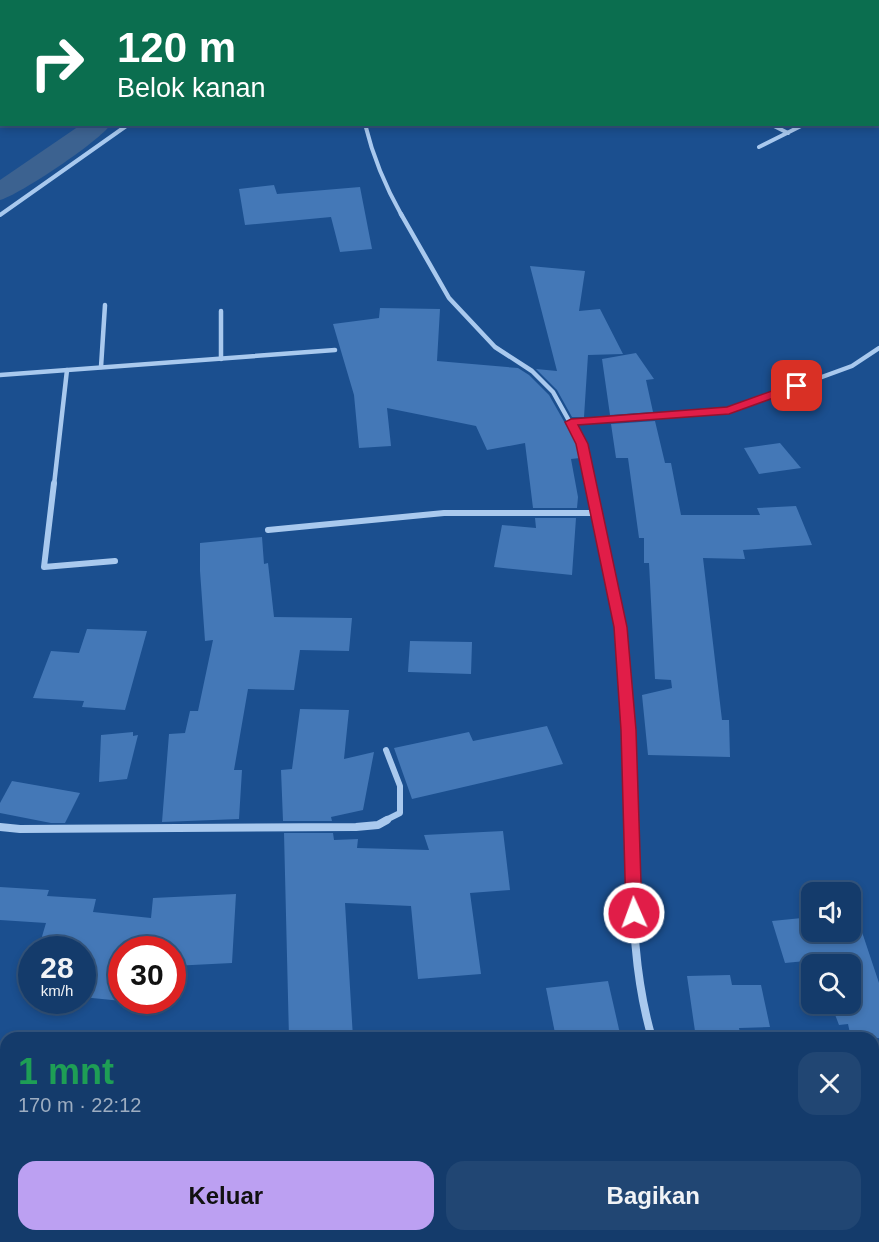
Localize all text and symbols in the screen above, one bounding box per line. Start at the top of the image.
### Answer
icon: right [18,24,96,102]
text: 120 m [117,24,236,71]
text: Belok kanan [117,73,266,103]
pin [771,360,822,411]
icon: arrive [780,369,813,402]
position arrow [602,881,666,945]
map controls [801,882,861,1014]
button: sound [801,882,861,942]
speed limit sign: 30 [108,936,186,1014]
text: 28 [40,951,74,984]
button: search [801,954,861,1014]
text: km/h [41,982,73,999]
text: 1 mnt [18,1051,114,1092]
button: close [798,1052,861,1115]
text: 170 m · 22:12 [18,1094,141,1116]
button: Keluar [18,1161,434,1230]
button: Bagikan [446,1161,861,1230]

